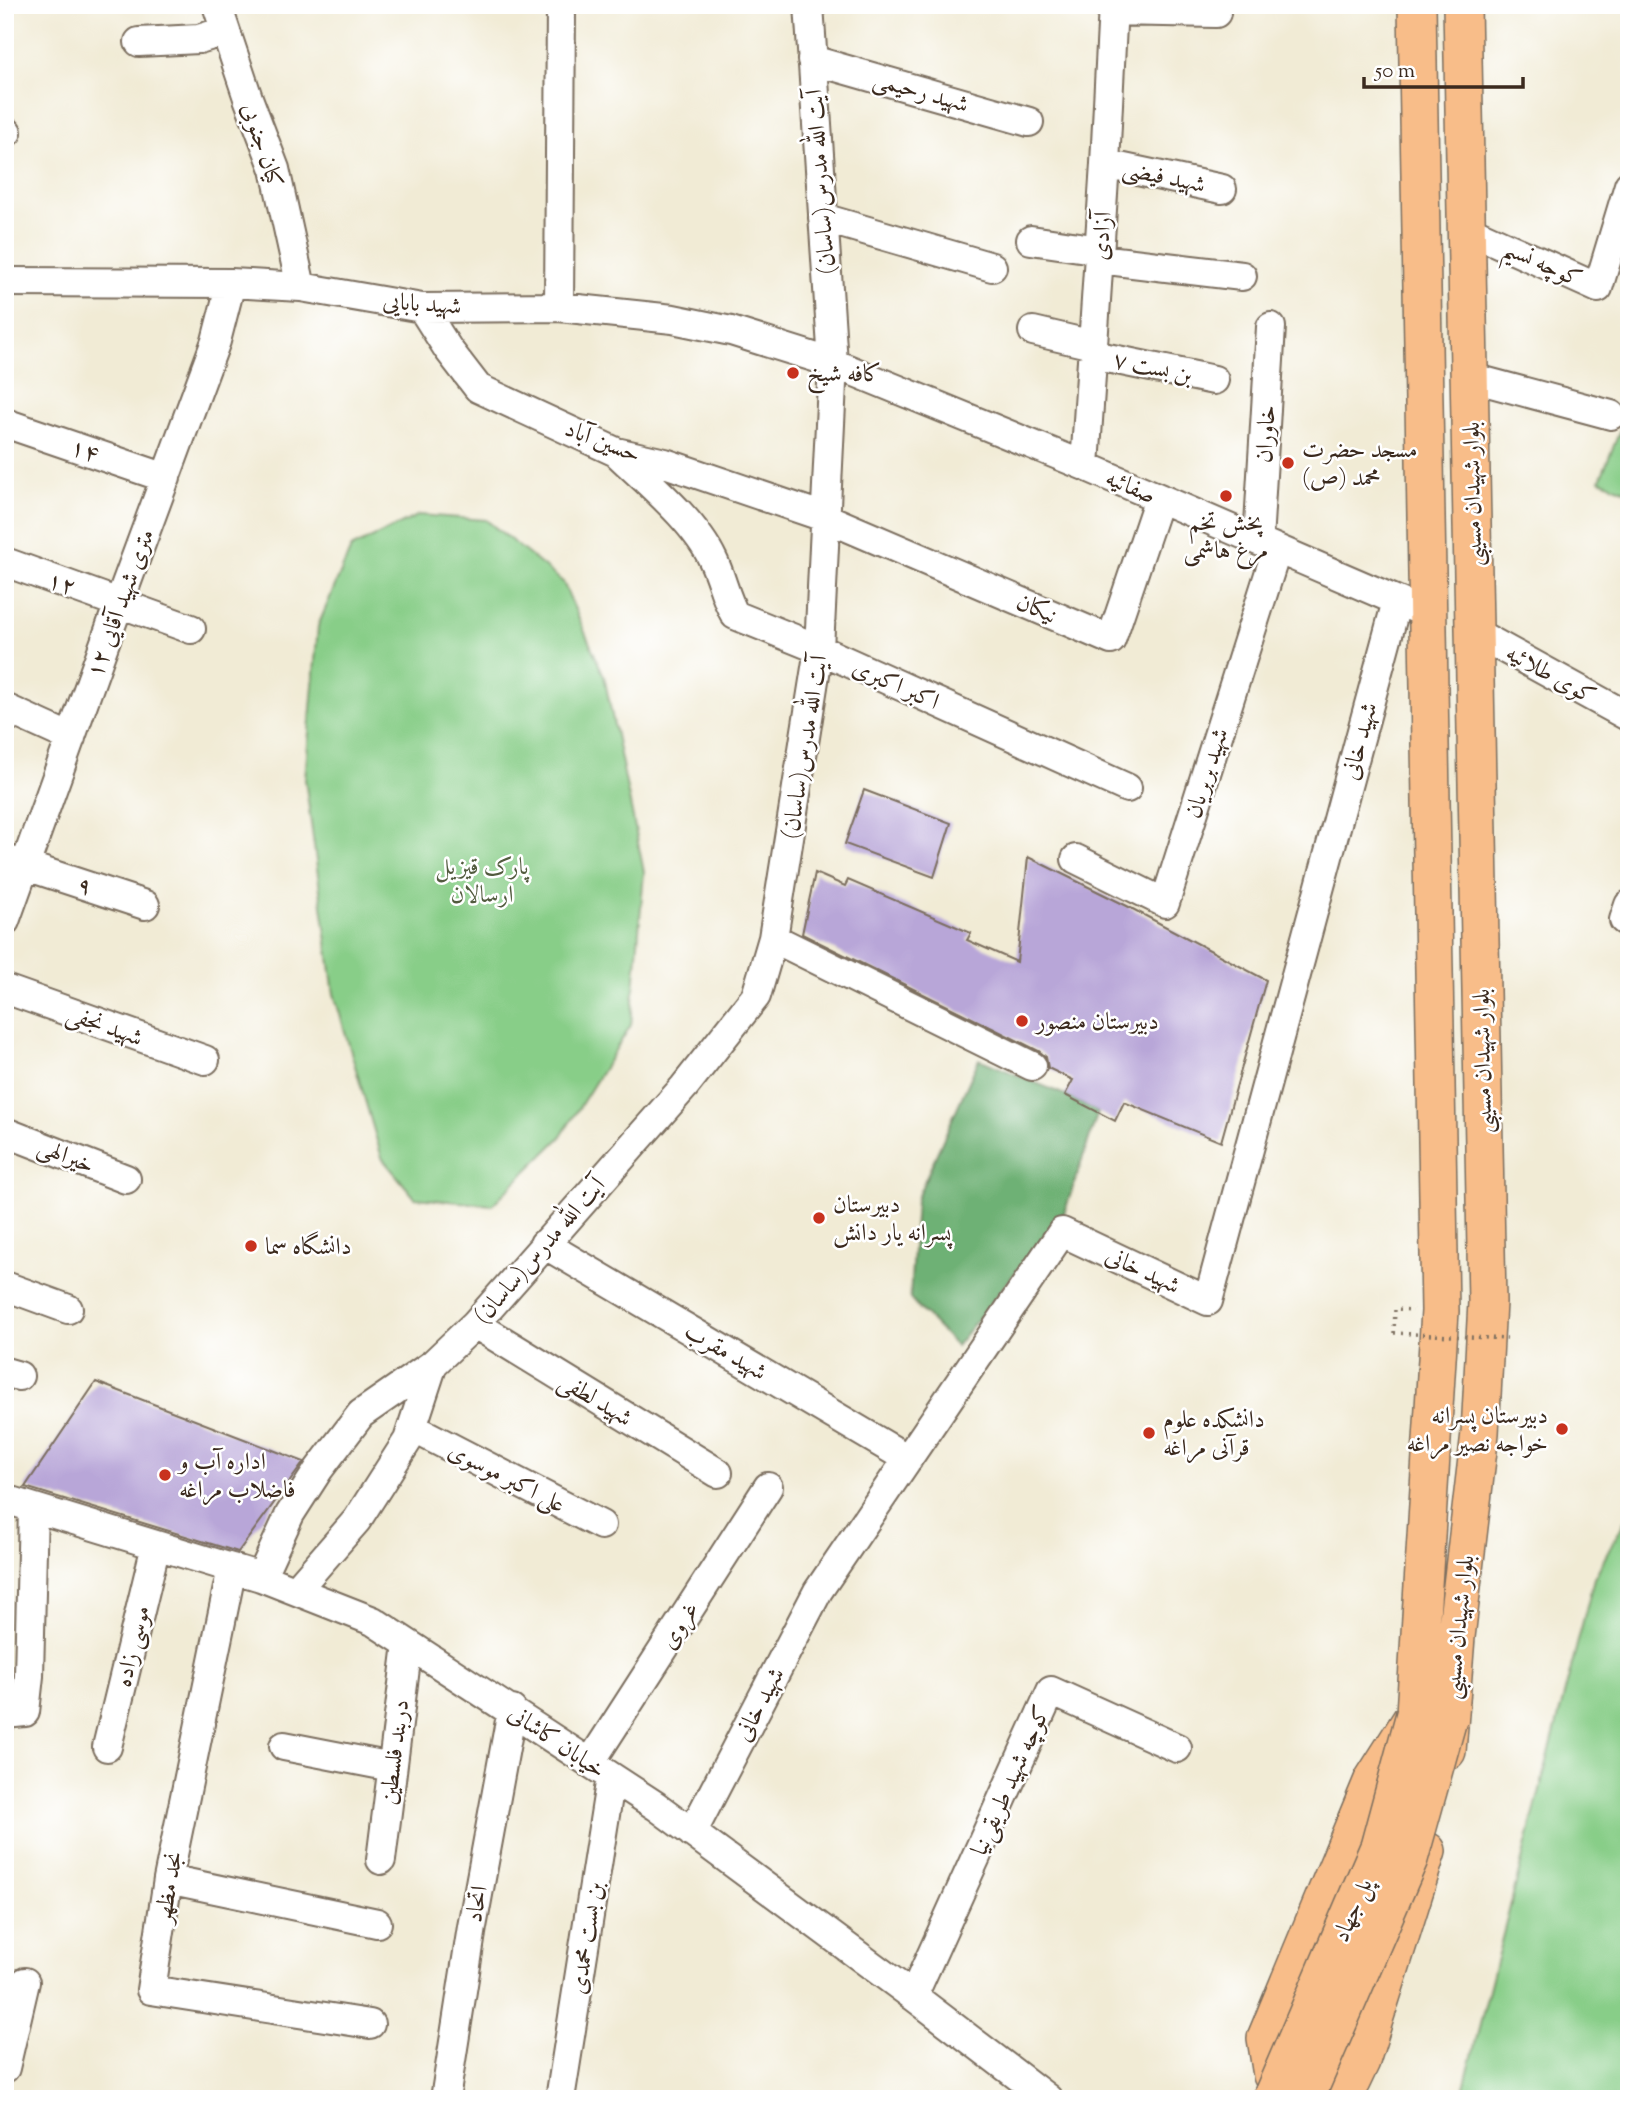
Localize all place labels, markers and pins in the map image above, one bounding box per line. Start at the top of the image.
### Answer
place label: کافه شیخ [807,358,882,394]
marker: کافه شیخ [785,365,801,381]
place label: مسجد حضرت محمد (ص) [1302,434,1418,496]
marker: مسجد حضرت محمد (ص) [1280,455,1296,471]
marker: پخش تخم مرغ هاشمی [1218,488,1234,504]
place label: پخش تخم مرغ هاشمی [1184,507,1268,570]
place label: دبیرستان منصور [1034,1006,1159,1040]
marker: دبیرستان منصور [1014,1013,1030,1029]
place label: دبیرستان پسرانه یار دانش [833,1189,953,1251]
marker: دبیرستان پسرانه یار دانش [811,1210,827,1226]
place label: دانشگاه سما [265,1231,351,1265]
marker: دانشگاه سما [243,1238,259,1254]
place label: دبیرستان پسرانه خواجه نصیر مراغه [1407,1400,1548,1462]
place label: دانشکده علوم قرآنی مراغه [1163,1404,1265,1466]
marker: دبیرستان پسرانه خواجه نصیر مراغه [1554,1421,1570,1437]
marker: دانشکده علوم قرآنی مراغه [1141,1425,1157,1441]
place label: اداره آب و فاضلاب مراغه [176,1446,296,1508]
marker: اداره آب و فاضلاب مراغه [157,1467,173,1483]

